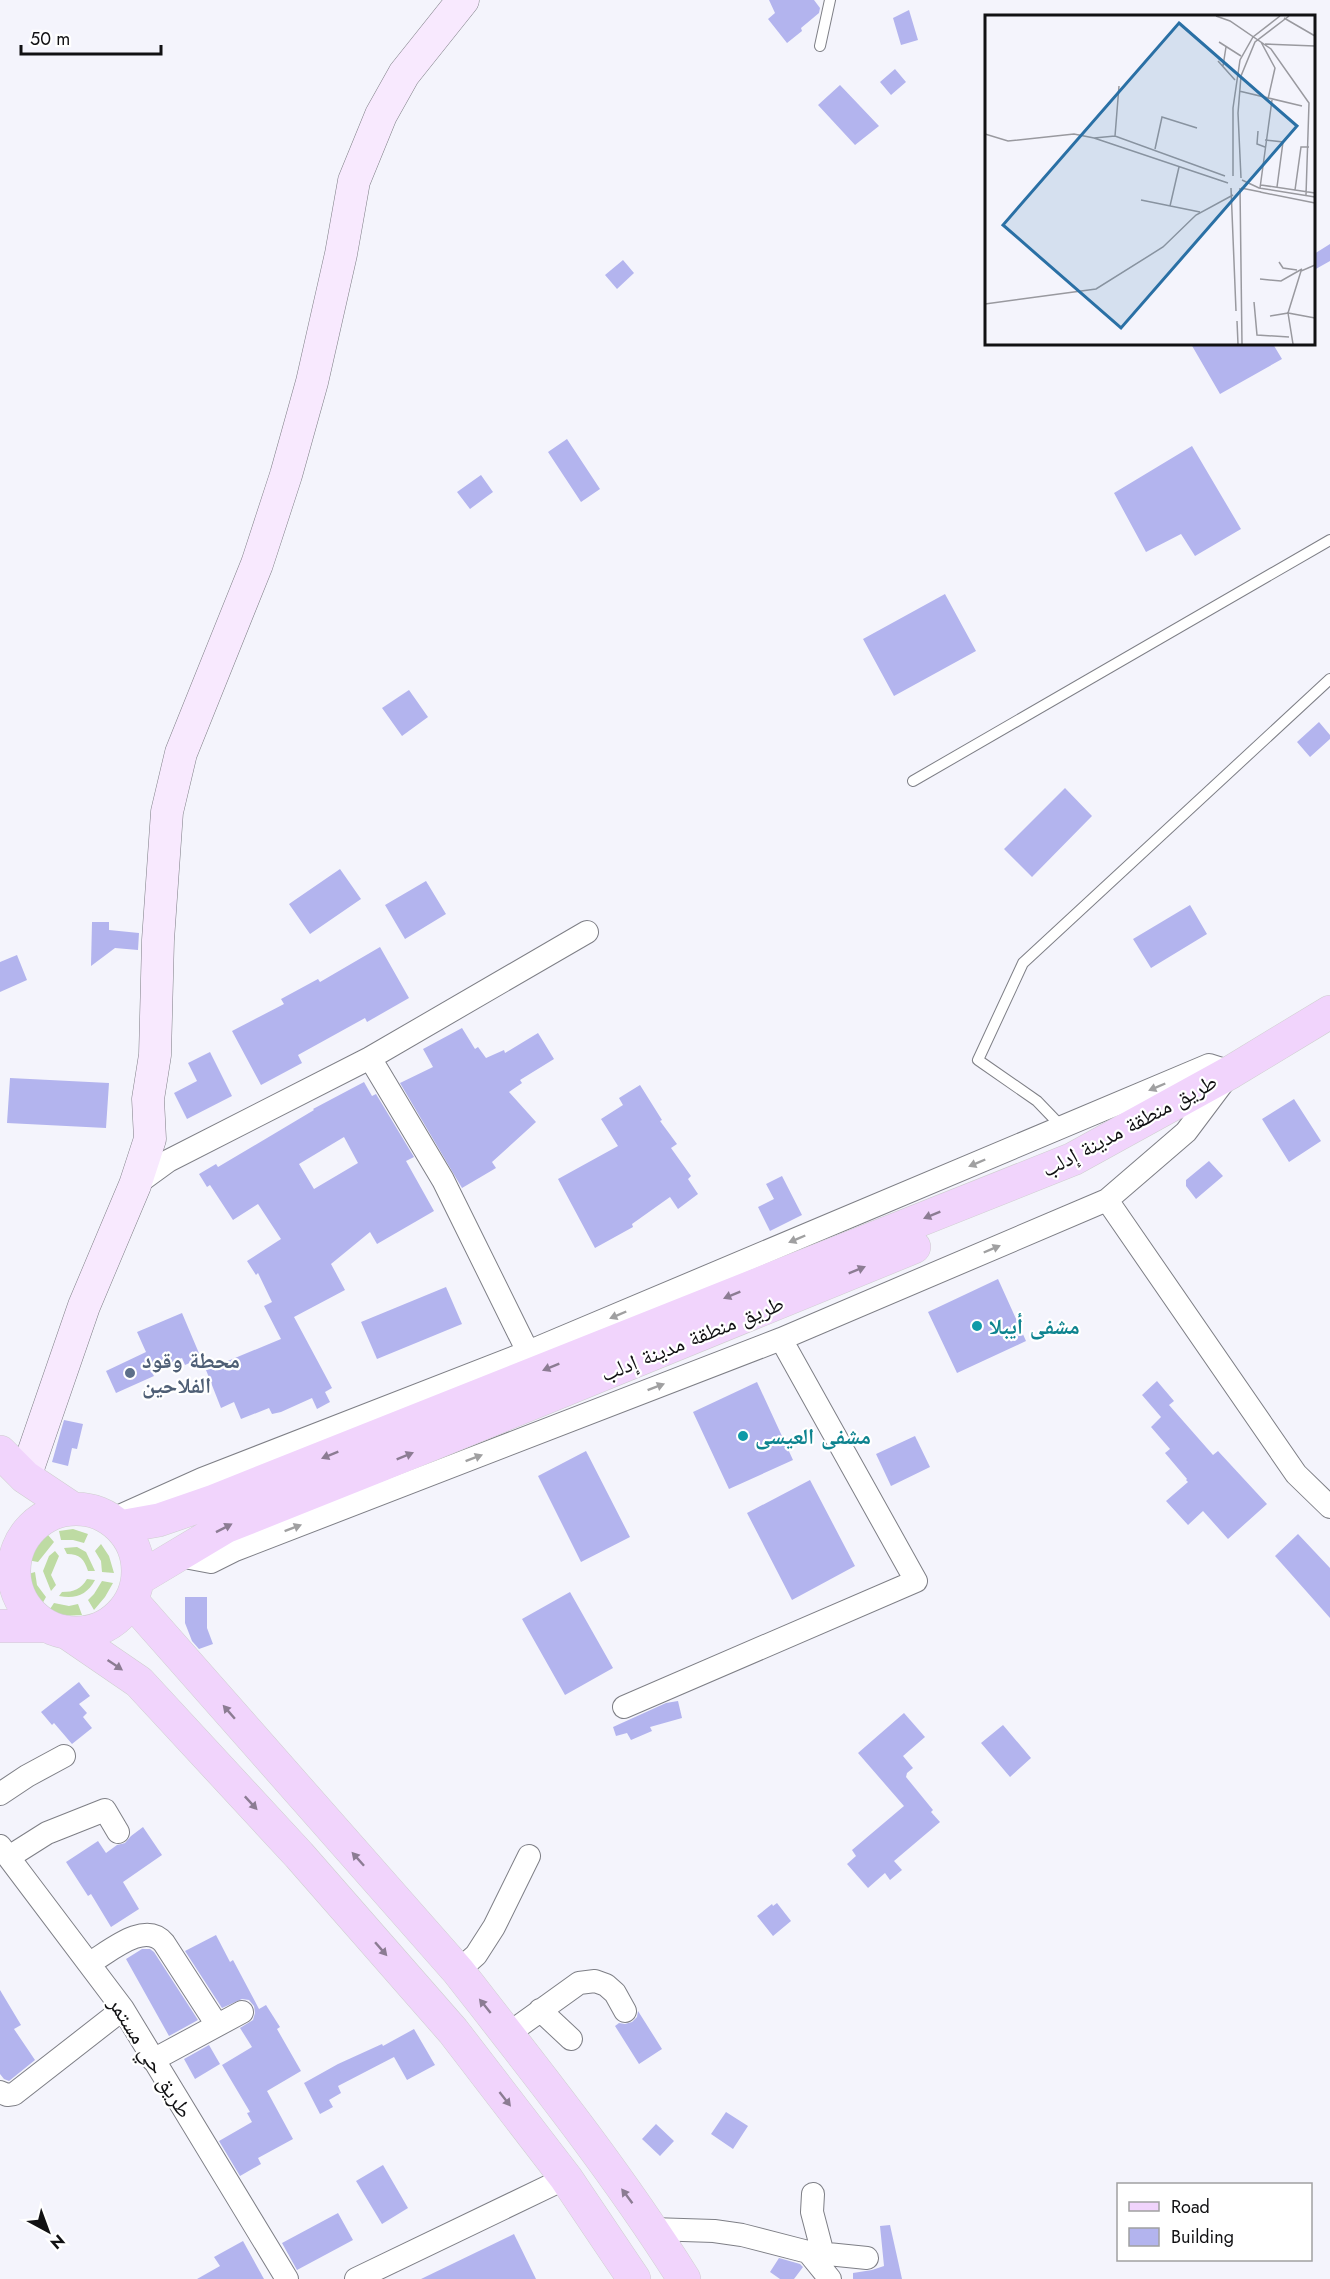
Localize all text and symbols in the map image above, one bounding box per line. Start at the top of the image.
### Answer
inset map [985,15,1315,345]
scale bar [21,18,160,56]
text: 50 m [30,26,70,52]
street label: طريق منطقة مدينة إدلب [1035,1065,1223,1185]
one-way arrow [1147,1082,1165,1092]
one-way arrow [968,1159,986,1168]
one-way arrow [923,1210,941,1220]
one-way arrow [788,1234,806,1244]
one-way arrow [983,1244,1001,1253]
one-way arrow [849,1265,867,1275]
street label: طريق منطقة مدينة إدلب [596,1287,788,1389]
one-way arrow [722,1290,740,1300]
one-way arrow [608,1310,626,1320]
place label: مشفى أيبلا [989,1310,1080,1342]
marker: مشفى أيبلا [970,1319,984,1333]
place label: محطة وقود الفلاحين [142,1344,240,1401]
one-way arrow [541,1362,559,1372]
marker: محطة وقود الفلاحين [123,1366,137,1380]
one-way arrow [647,1382,665,1391]
place label: مشفى العيسى [755,1420,871,1452]
marker: مشفى العيسى [736,1429,750,1443]
one-way arrow [321,1450,339,1460]
one-way arrow [396,1451,414,1460]
one-way arrow [466,1452,484,1462]
one-way arrow [284,1523,302,1533]
one-way arrow [216,1524,233,1533]
one-way arrow [106,1659,122,1671]
one-way arrow [223,1705,236,1720]
one-way arrow [244,1796,258,1811]
one-way arrow [352,1852,365,1867]
one-way arrow [374,1941,387,1956]
street label: طريق حي مستمر [99,1989,201,2125]
one-way arrow [479,1998,492,2014]
one-way arrow [499,2091,512,2107]
legend [1117,2183,1312,2261]
one-way arrow [622,2188,634,2203]
text: Road [1171,2194,1210,2220]
north arrow [18,2201,78,2261]
text: Building [1171,2224,1234,2250]
text: N [45,2229,70,2255]

